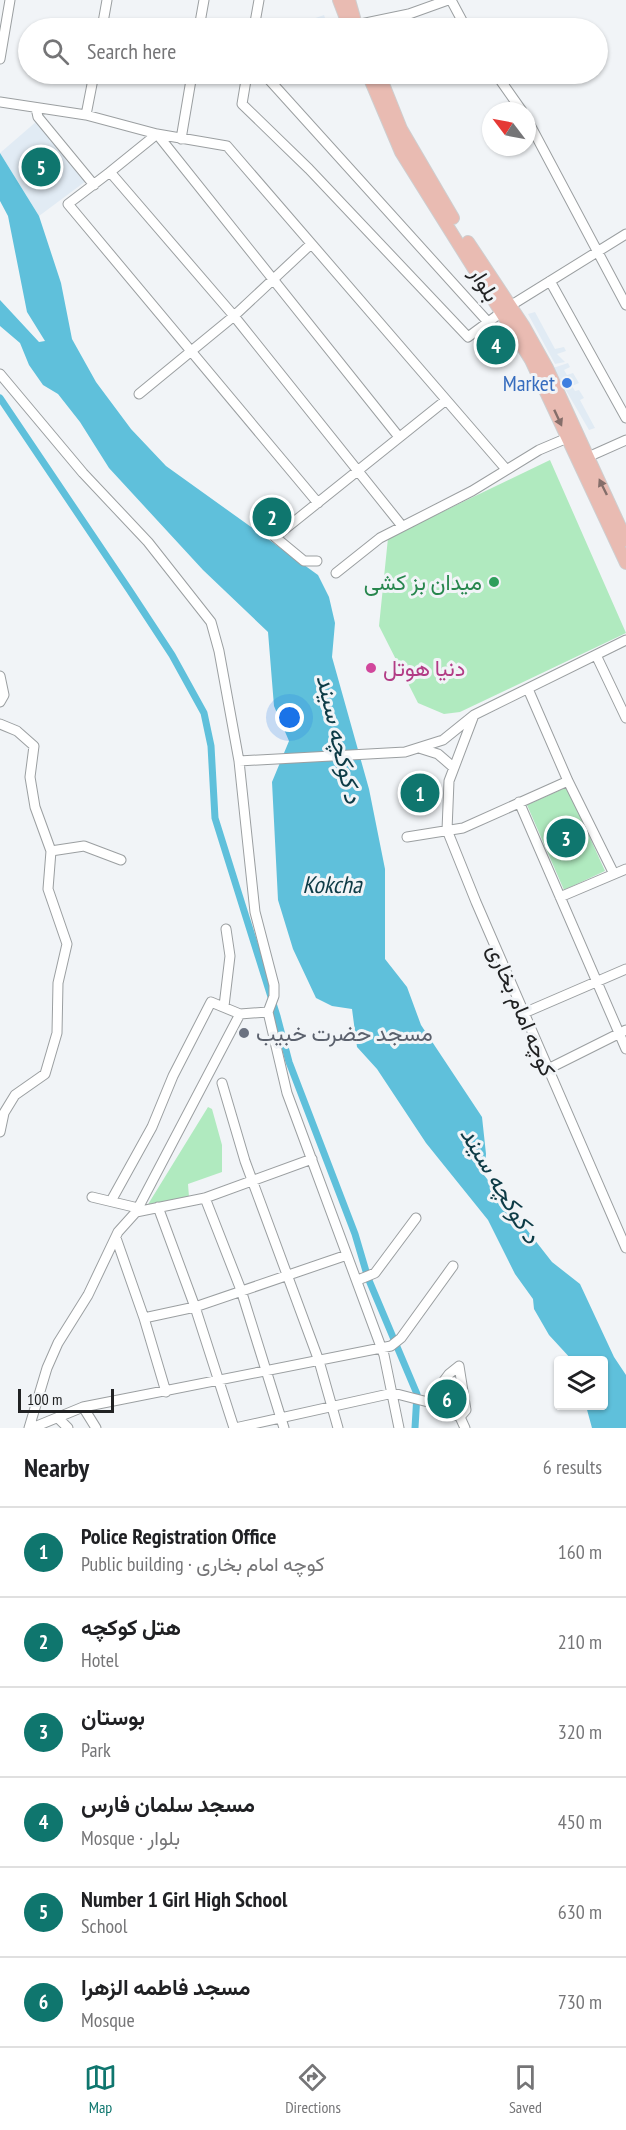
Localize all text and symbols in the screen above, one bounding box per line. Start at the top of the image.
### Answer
search box [18,18,608,84]
icon: search [39,35,72,68]
text: Search here [87,37,176,65]
north arrow [482,102,536,156]
pin: 5 [22,144,60,190]
street label: بلوار [463,261,506,307]
pin: 4 [476,322,516,368]
place label: Market [503,369,555,397]
marker: Market [560,376,574,390]
one-way arrow [554,409,563,426]
one-way arrow [598,478,607,495]
pin: 2 [252,494,292,540]
place label: میدان بز کشی [364,568,482,596]
marker: میدان بز کشی [487,575,501,589]
place label: دنیا هوتل [383,654,465,682]
marker: دنیا هوتل [364,661,378,675]
water label: د کوکچه سیند [309,672,369,807]
your location [275,703,304,732]
pin: 1 [400,770,440,816]
pin: 3 [546,816,586,860]
water label: Kokcha [302,869,363,900]
street label: کوچه امام بخاری [481,940,563,1081]
place label: مسجد حضرت خبیب [256,1019,433,1047]
marker: مسجد حضرت خبیب [237,1026,251,1040]
water label: د کوکچه سیند [453,1121,548,1250]
map controls [554,1356,608,1410]
button: layers [554,1356,608,1410]
pin: 6 [428,1376,466,1422]
scale bar [18,1386,114,1414]
text: 100 m [27,1389,62,1409]
text: Nearby [24,1451,89,1484]
text: 6 results [543,1454,602,1480]
text: Police Registration Office [81,1522,276,1550]
text: 1 [39,1539,48,1565]
text: 160 m [558,1539,602,1565]
text: Public building · کوچه امام بخاری [81,1551,325,1577]
text: هتل کوکچه [81,1613,181,1641]
text: 2 [39,1629,48,1655]
text: 210 m [558,1629,602,1655]
text: Hotel [81,1647,119,1673]
text: بوستان [81,1703,145,1731]
text: 3 [39,1719,48,1745]
text: 320 m [558,1719,602,1745]
text: Park [81,1737,111,1763]
text: مسجد سلمان فارس [81,1790,255,1818]
text: 4 [39,1809,48,1835]
text: 450 m [558,1809,602,1835]
text: Mosque · بلوار [81,1825,180,1851]
text: Number 1 Girl High School [81,1885,287,1913]
text: 5 [39,1899,48,1925]
text: 630 m [558,1899,602,1925]
text: School [81,1913,127,1939]
text: مسجد فاطمه الزهرا [81,1973,250,2001]
text: 6 [39,1989,48,2015]
text: 730 m [558,1989,602,2015]
text: Mosque [81,2007,135,2033]
tab: Map [84,2061,117,2117]
tab: Directions [285,2061,341,2117]
tab: Saved [509,2061,542,2117]

